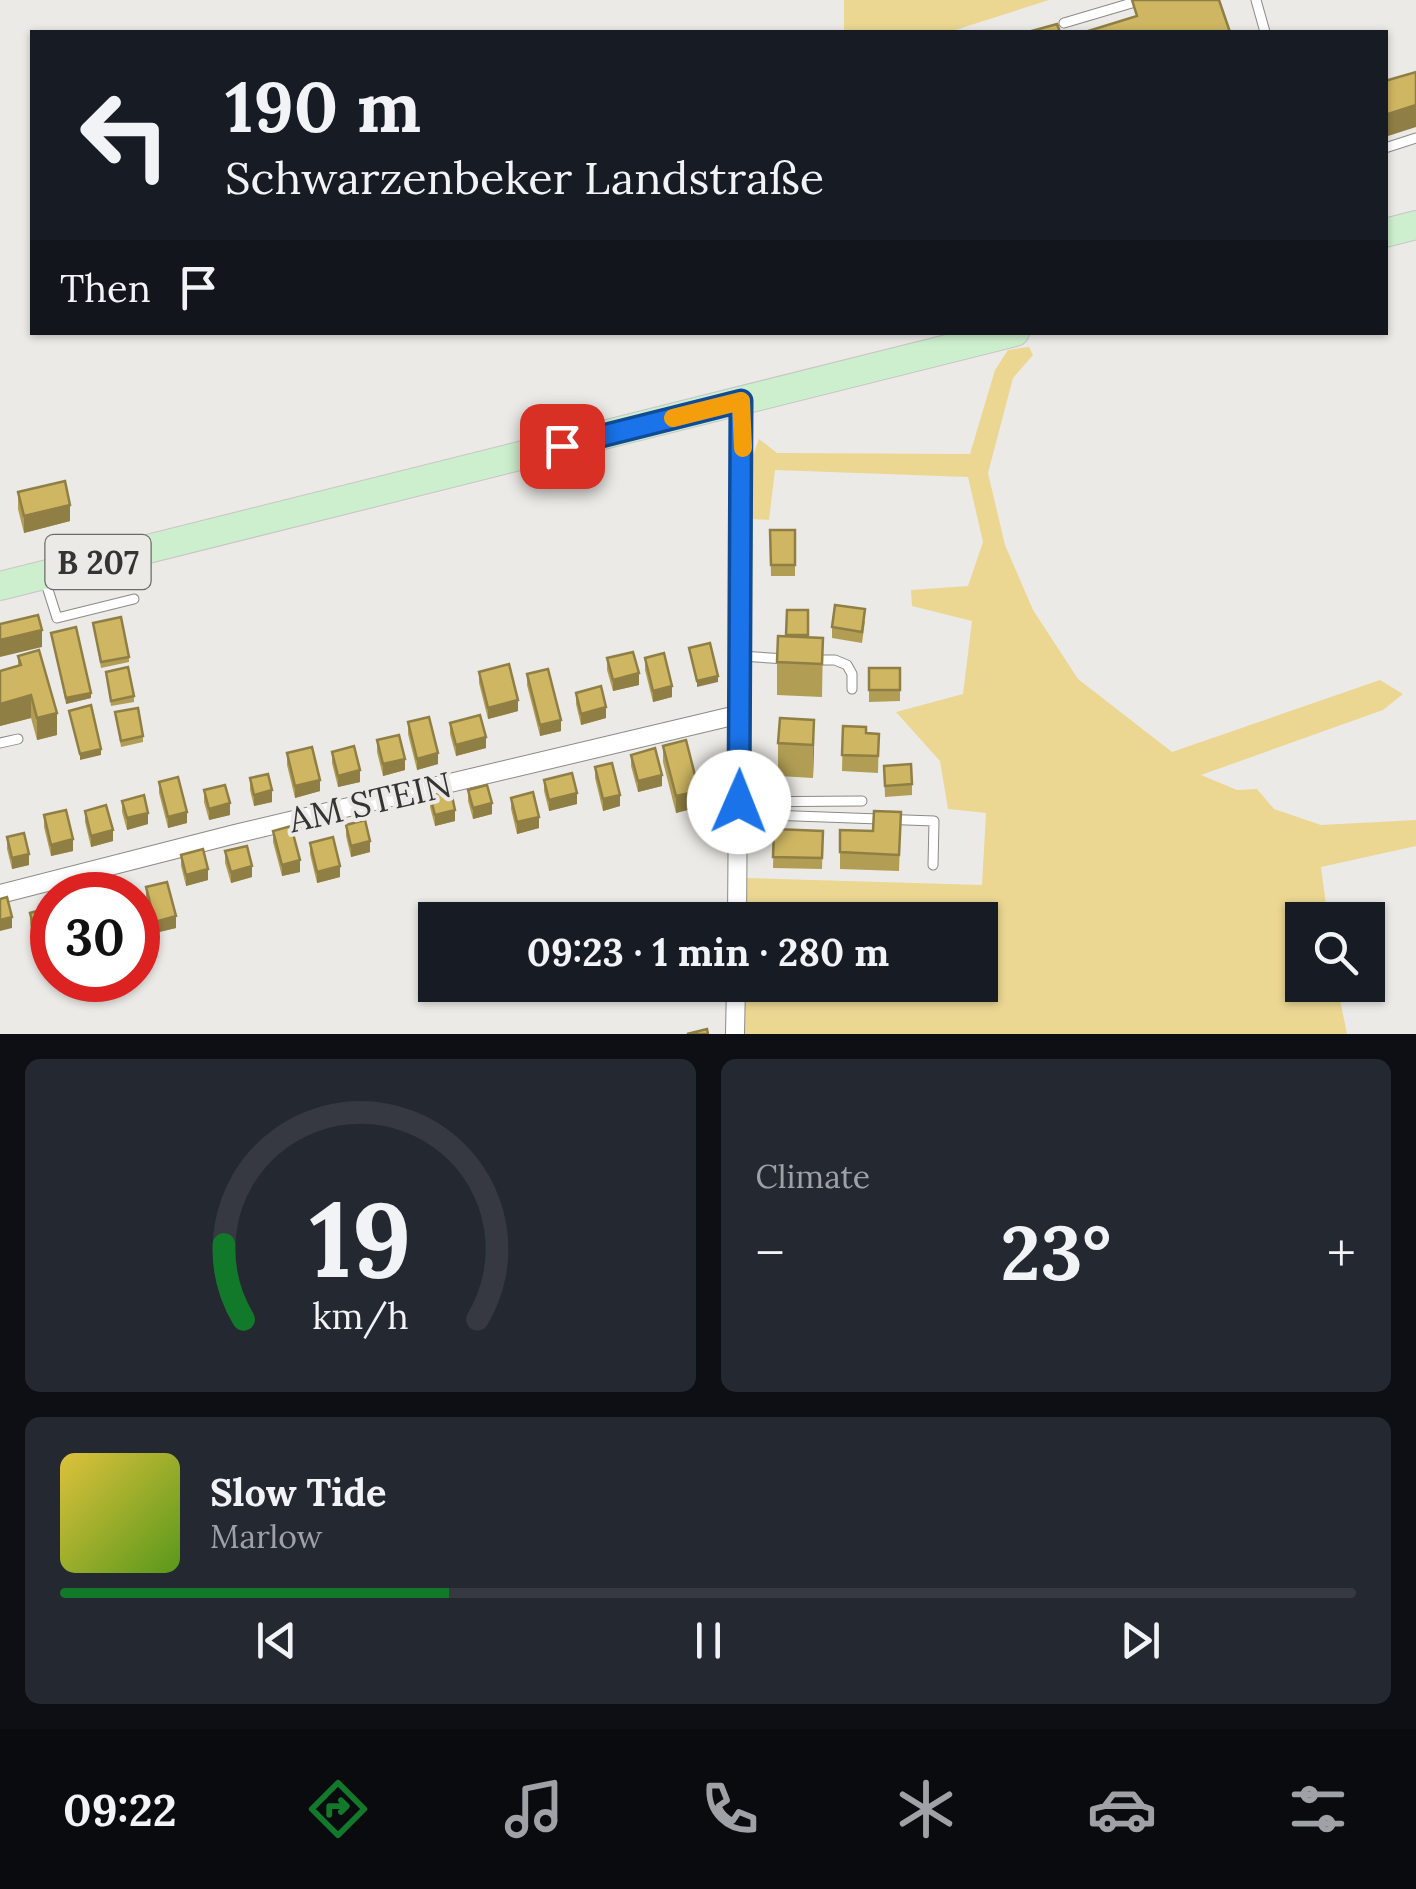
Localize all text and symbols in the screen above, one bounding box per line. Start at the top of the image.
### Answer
text: 190 m [225,62,421,151]
icon: left [60,70,190,200]
text: Schwarzenbeker Landstraße [225,149,824,206]
icon: arrive [171,260,226,315]
text: Then [60,264,151,312]
pin [520,404,605,489]
icon: arrive [535,419,590,474]
road number: B 207 [46,535,150,589]
position arrow [687,750,791,854]
street label: AM STEIN [283,761,456,843]
speed limit sign: 30 [30,872,160,1002]
map controls [1285,902,1385,1002]
button: search [1285,902,1385,1002]
text: 09:23 · 1 min · 280 m [527,928,889,976]
text: Climate [756,1156,870,1197]
text: 19 [309,1172,411,1305]
text: 23° [1000,1205,1111,1301]
text: − [756,1218,785,1288]
text: + [1327,1218,1356,1288]
text: km/h [312,1293,409,1339]
text: Slow Tide [210,1468,387,1516]
text: Marlow [210,1516,322,1557]
icon: previous [249,1613,304,1668]
icon: pause [681,1613,736,1668]
icon: next [1113,1613,1168,1668]
icon: directions [303,1774,373,1844]
icon: music [499,1774,569,1844]
icon: phone [695,1774,765,1844]
icon: climate [891,1774,961,1844]
icon: car [1087,1774,1157,1844]
icon: filters [1283,1774,1353,1844]
text: 09:22 [63,1781,177,1838]

